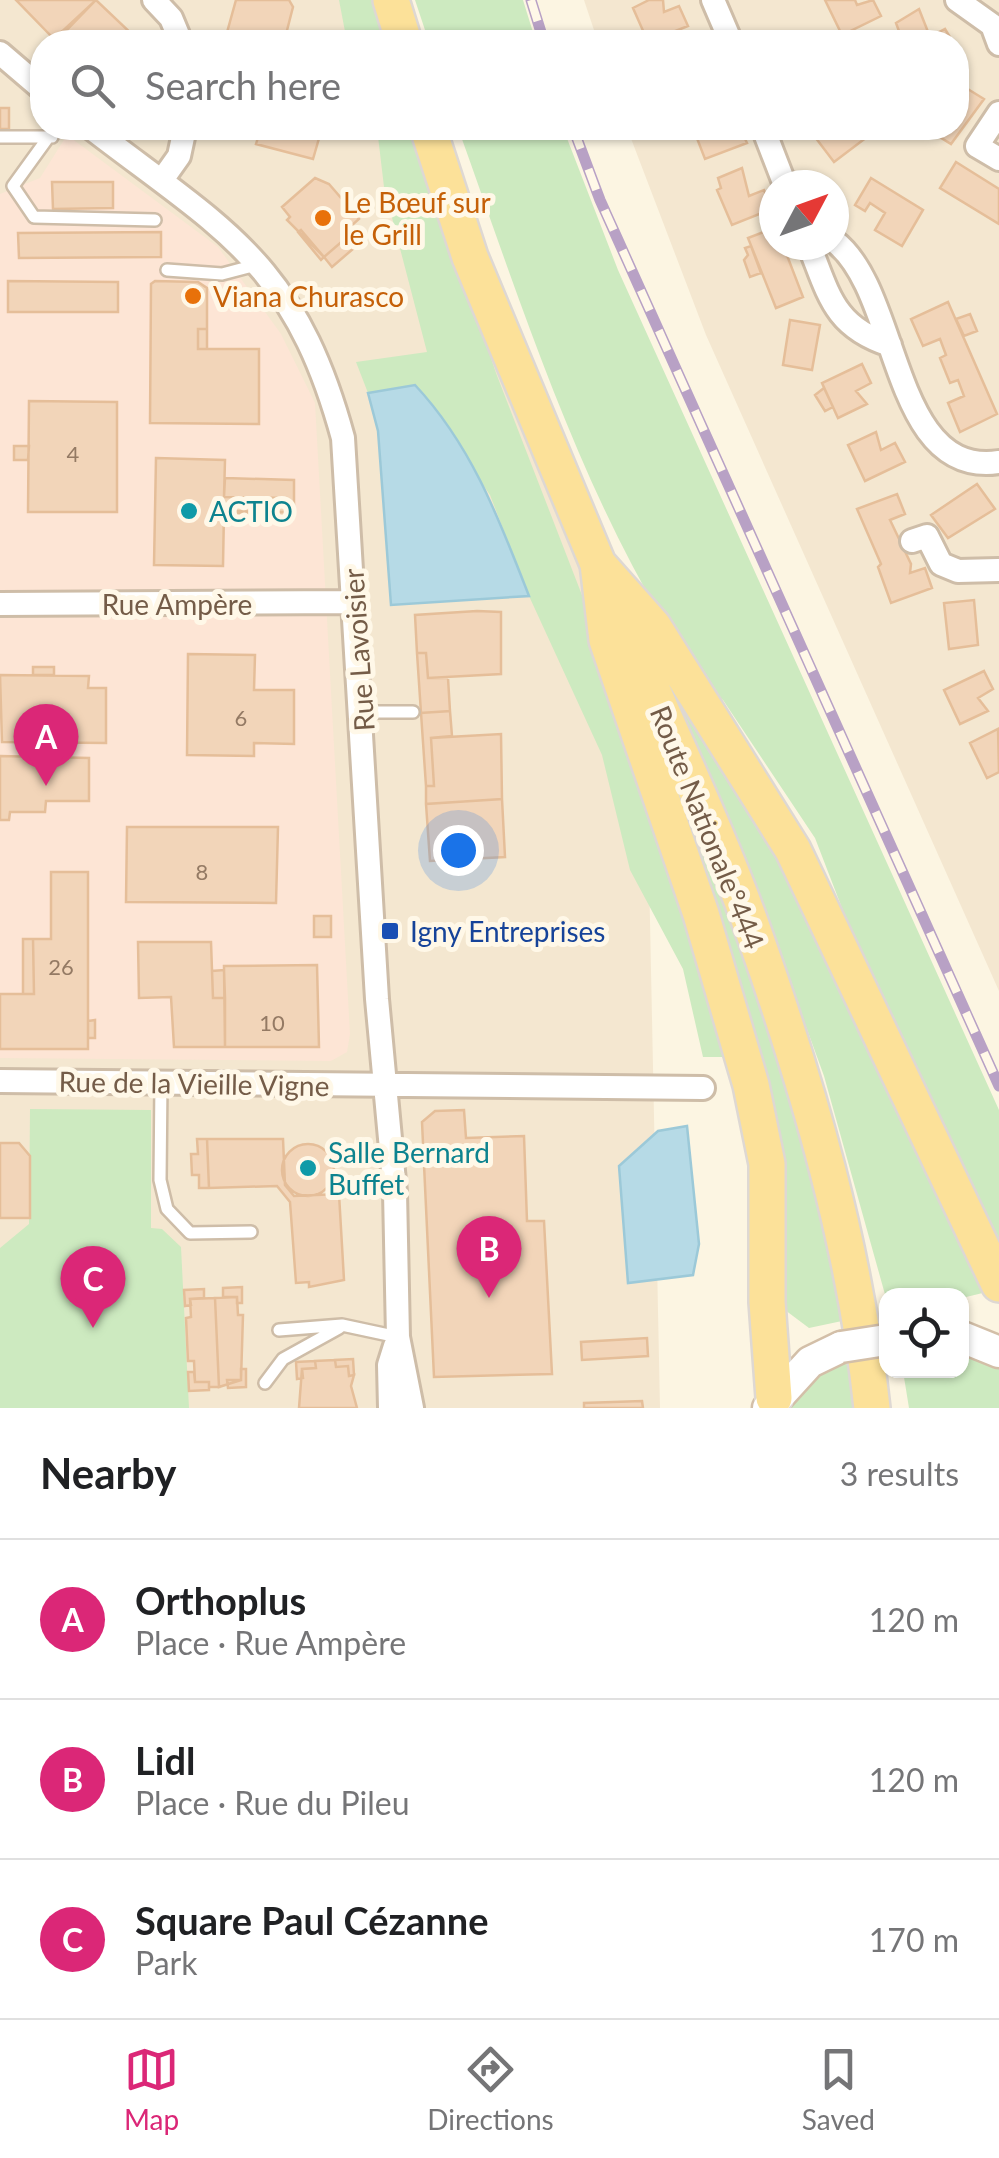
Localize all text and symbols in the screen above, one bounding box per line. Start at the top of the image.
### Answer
search box [30,30,969,140]
icon: search [65,58,120,113]
text: Search here [145,62,341,108]
north arrow [759,170,849,260]
place label: Le Bœuf sur le Grill [343,185,491,251]
marker: Le Bœuf sur le Grill [312,207,334,229]
place label: Viana Churasco [213,279,404,313]
marker: Viana Churasco [182,285,204,307]
house number: 4 [67,440,80,467]
place label: ACTIO [209,494,293,528]
marker: ACTIO [178,500,200,522]
street label: Rue Lavoisier [335,568,381,732]
street label: Rue Ampère [102,587,252,621]
street label: Route Nationale°444 [644,701,772,953]
pin: A [13,704,78,786]
house number: 6 [235,704,247,731]
your location [433,825,484,876]
house number: 8 [196,858,208,885]
place label: Igny Entreprises [410,914,605,948]
marker: Igny Entreprises [379,920,401,942]
house number: 26 [48,953,74,980]
house number: 10 [259,1009,285,1036]
street label: Rue de la Vieille Vigne [58,1064,330,1102]
place label: Salle Bernard Buffet [328,1135,490,1201]
marker: Salle Bernard Buffet [297,1157,319,1179]
pin: B [456,1216,522,1298]
pin: C [61,1246,126,1328]
map controls [879,1288,969,1378]
button: locate [879,1288,969,1378]
text: Nearby [40,1448,177,1498]
text: 3 results [840,1454,959,1493]
text: Orthoplus [135,1577,306,1623]
text: A [61,1600,84,1639]
text: 120 m [869,1600,959,1639]
text: Place · Rue Ampère [135,1623,406,1662]
text: Lidl [135,1737,195,1783]
text: B [62,1760,83,1799]
text: 120 m [869,1760,959,1799]
text: Place · Rue du Pileu [135,1783,410,1822]
text: Square Paul Cézanne [135,1897,488,1943]
text: C [62,1920,83,1959]
text: 170 m [869,1920,959,1959]
text: Park [135,1943,198,1982]
tab: Map [124,2042,179,2136]
tab: Directions [427,2042,554,2136]
tab: Saved [802,2042,875,2136]

